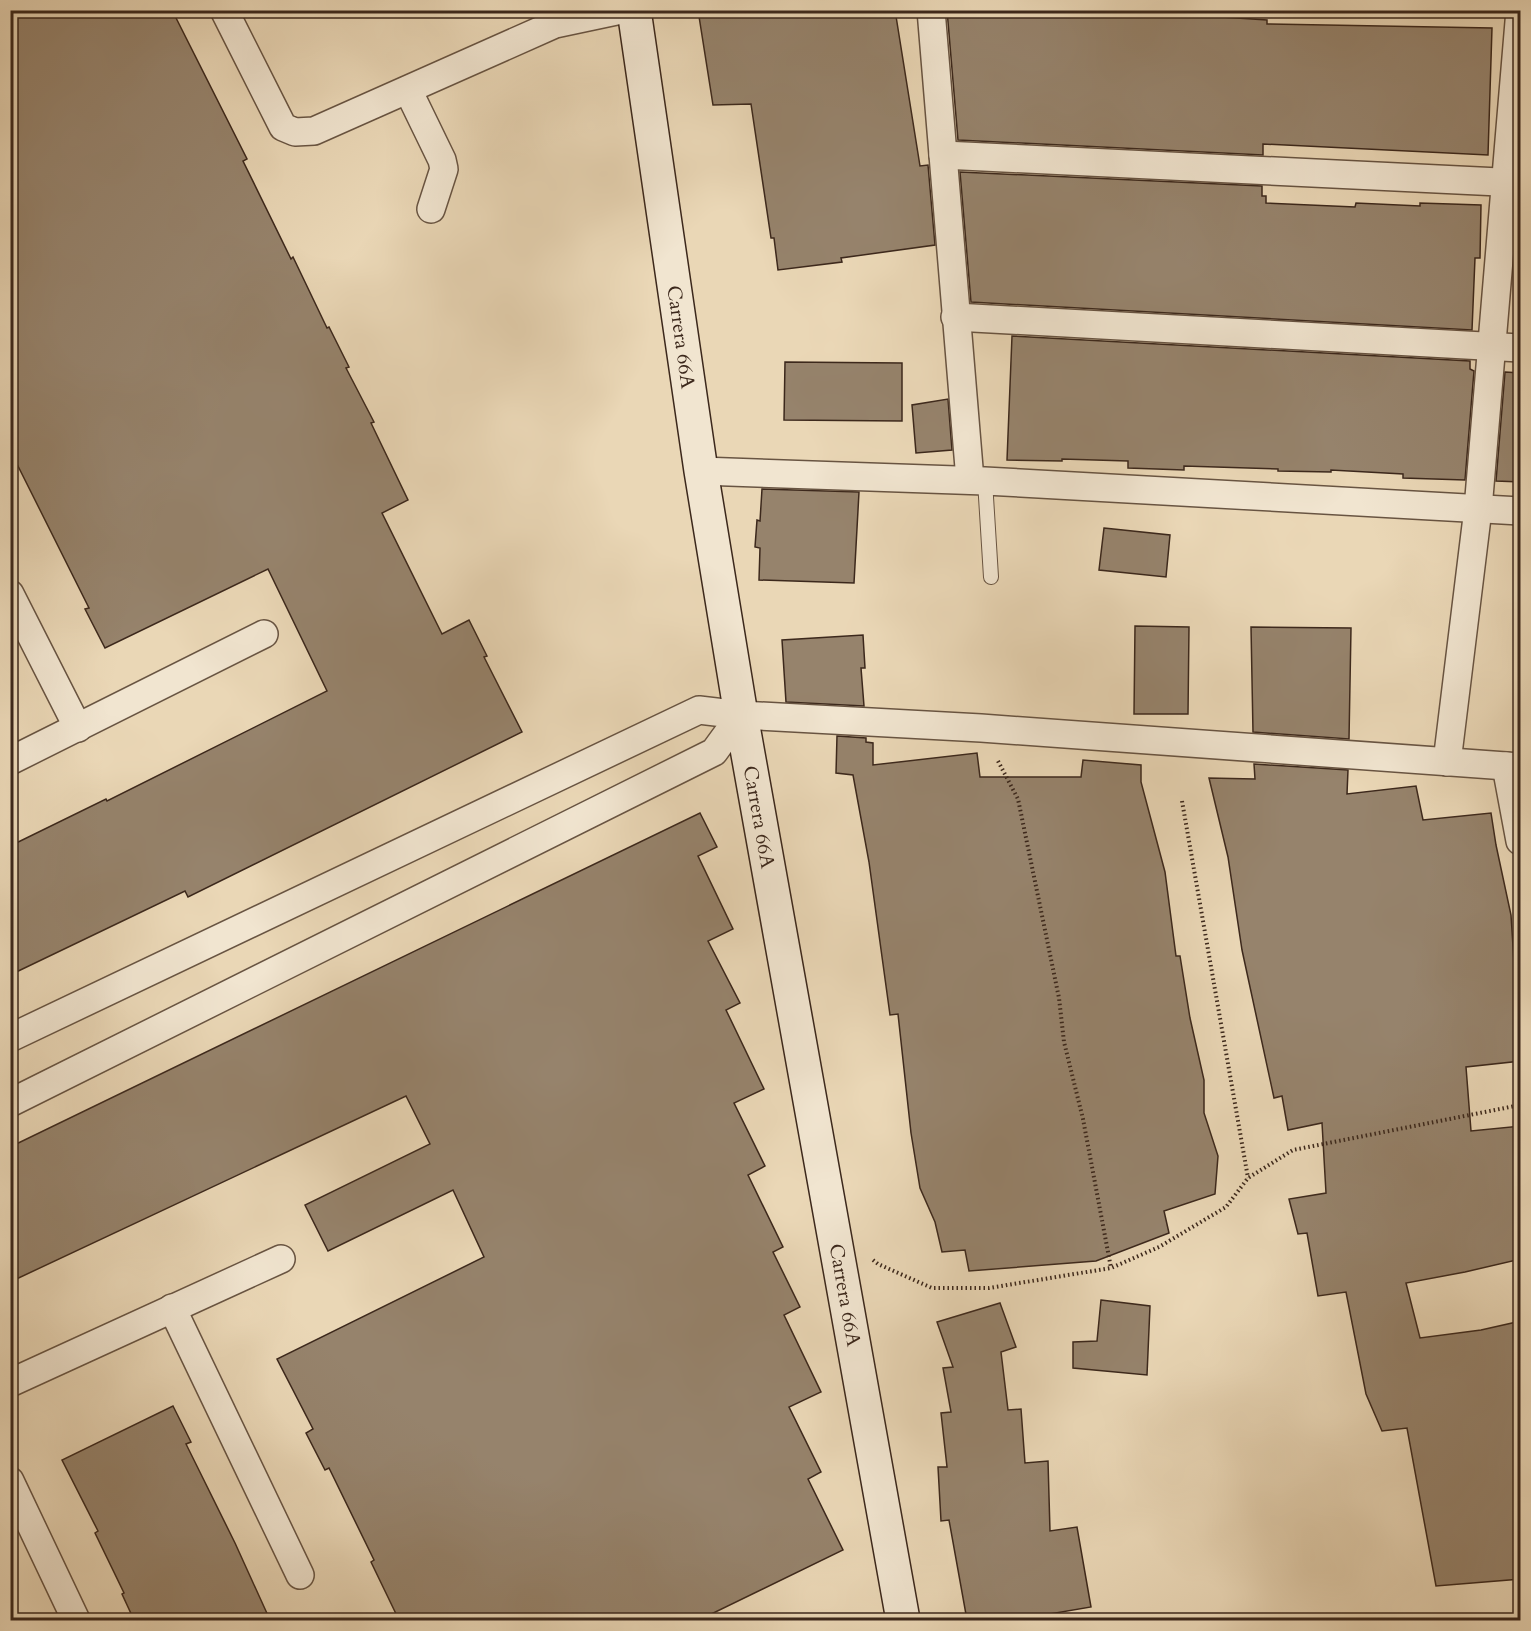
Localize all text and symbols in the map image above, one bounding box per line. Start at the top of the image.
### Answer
street label: Carrera 66A [660,284,702,391]
street label: Carrera 66A [737,764,781,871]
street label: Carrera 66A [823,1242,867,1349]

